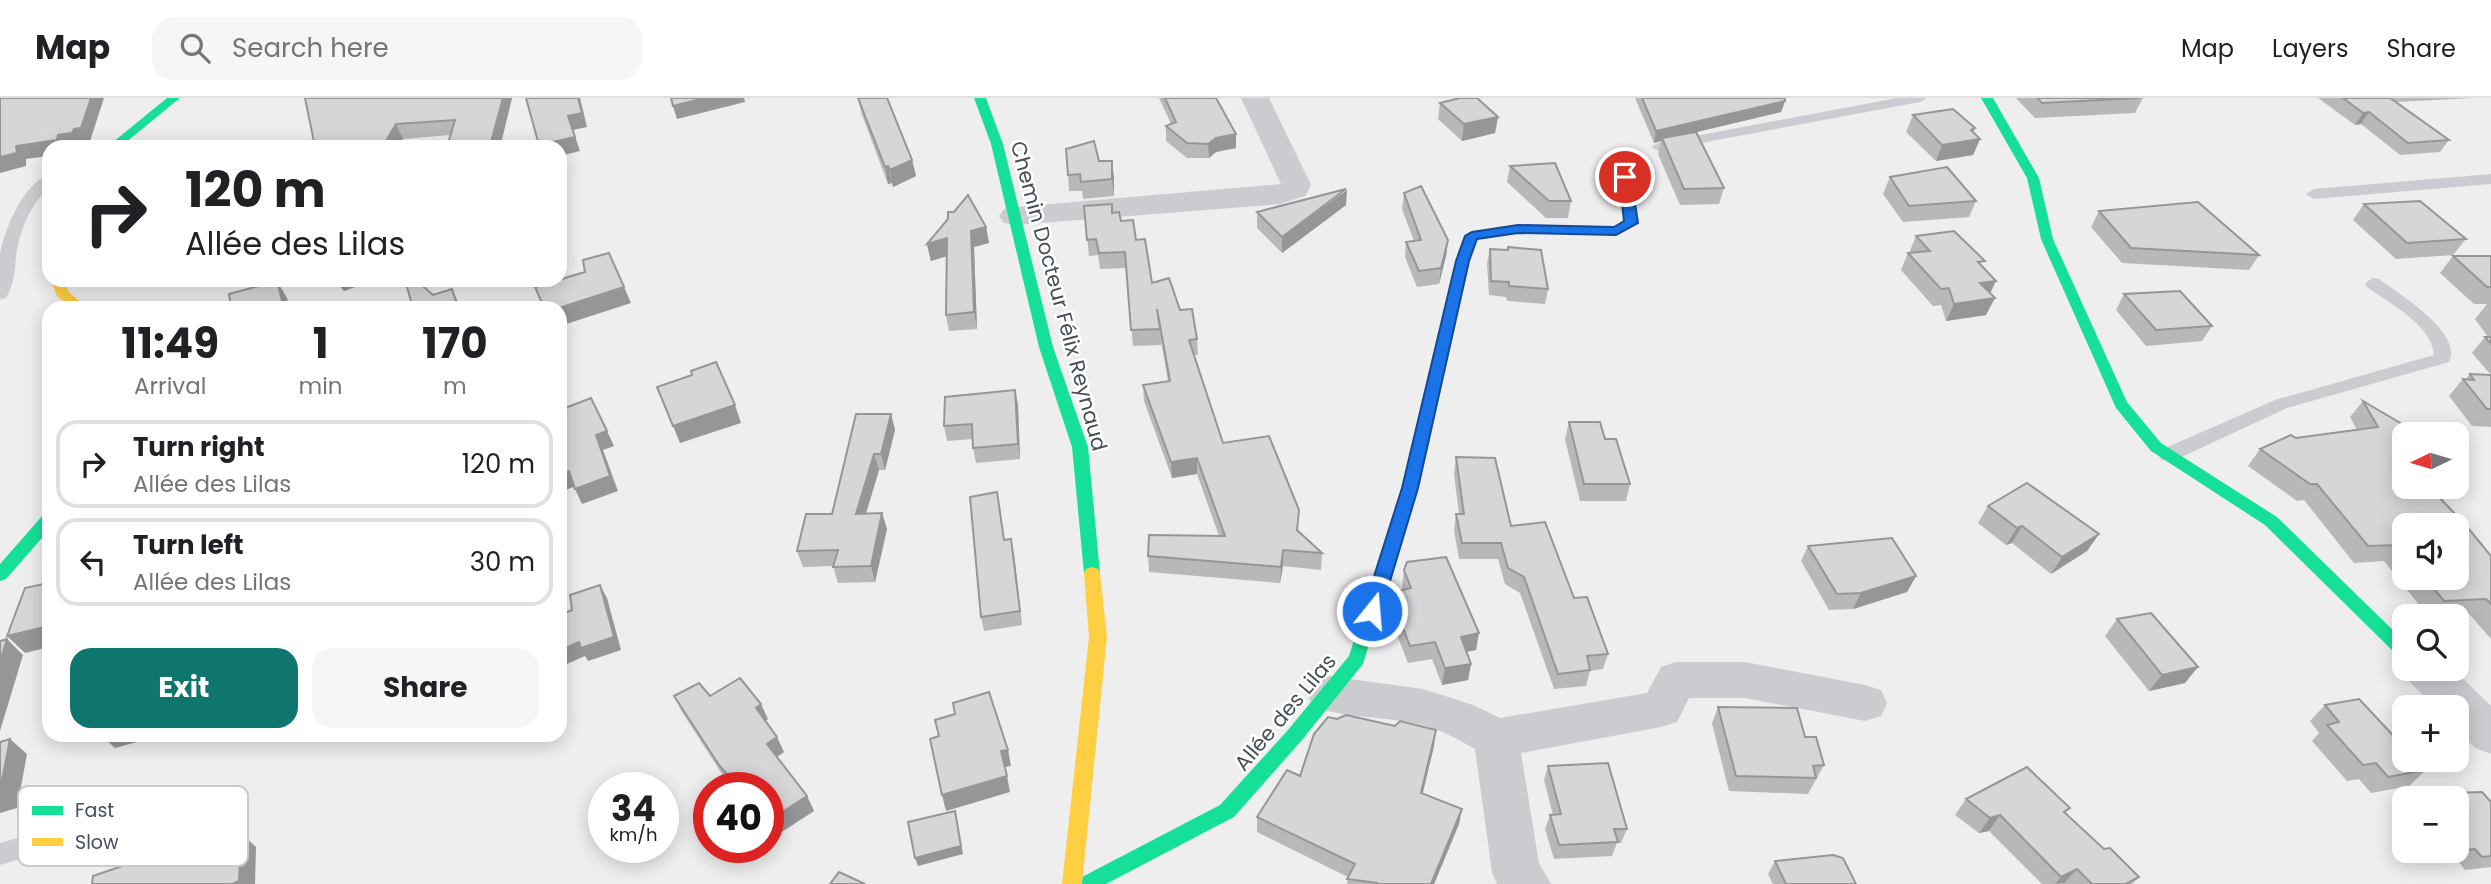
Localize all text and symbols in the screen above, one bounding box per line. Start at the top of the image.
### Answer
search box [152,17,642,80]
text: Map [35,24,110,71]
icon: search [176,29,214,67]
text: Search here [232,30,389,66]
text: Map [2181,32,2234,65]
text: Layers [2272,32,2348,65]
text: Share [2386,32,2456,65]
street label: Chemin Docteur Félix Reynaud [1004,138,1114,454]
pin [1595,147,1655,207]
text: 120 m [185,156,326,224]
icon: arrive [1606,158,1644,196]
icon: right [70,168,161,259]
text: Allée des Lilas [185,221,405,266]
text: 11:49 [121,314,219,373]
text: 1 [313,314,328,373]
text: 170 [422,314,488,373]
text: Arrival [134,370,206,402]
text: min [299,370,343,402]
text: m [443,370,467,402]
north arrow [2392,422,2469,499]
map controls [2392,422,2469,863]
text: Turn right [133,429,265,465]
icon: right [74,445,112,483]
text: 120 m [462,446,535,482]
text: Allée des Lilas [133,468,291,500]
button: sound [2392,513,2469,590]
text: Turn left [133,527,244,563]
icon: left [74,543,112,581]
text: 30 m [470,544,535,580]
text: Allée des Lilas [133,566,291,598]
position arrow [1335,574,1409,648]
button: search [2392,604,2469,681]
street label: Allée des Lilas [1227,647,1343,777]
button: Exit [70,648,298,728]
button: Share [312,648,539,728]
button: + [2392,695,2469,772]
speed limit sign: 40 [693,772,784,863]
text: 34 [611,784,656,833]
legend [18,786,248,866]
button: − [2392,786,2469,863]
text: Fast [75,797,114,824]
text: km/h [610,822,657,847]
text: Slow [75,829,119,856]

